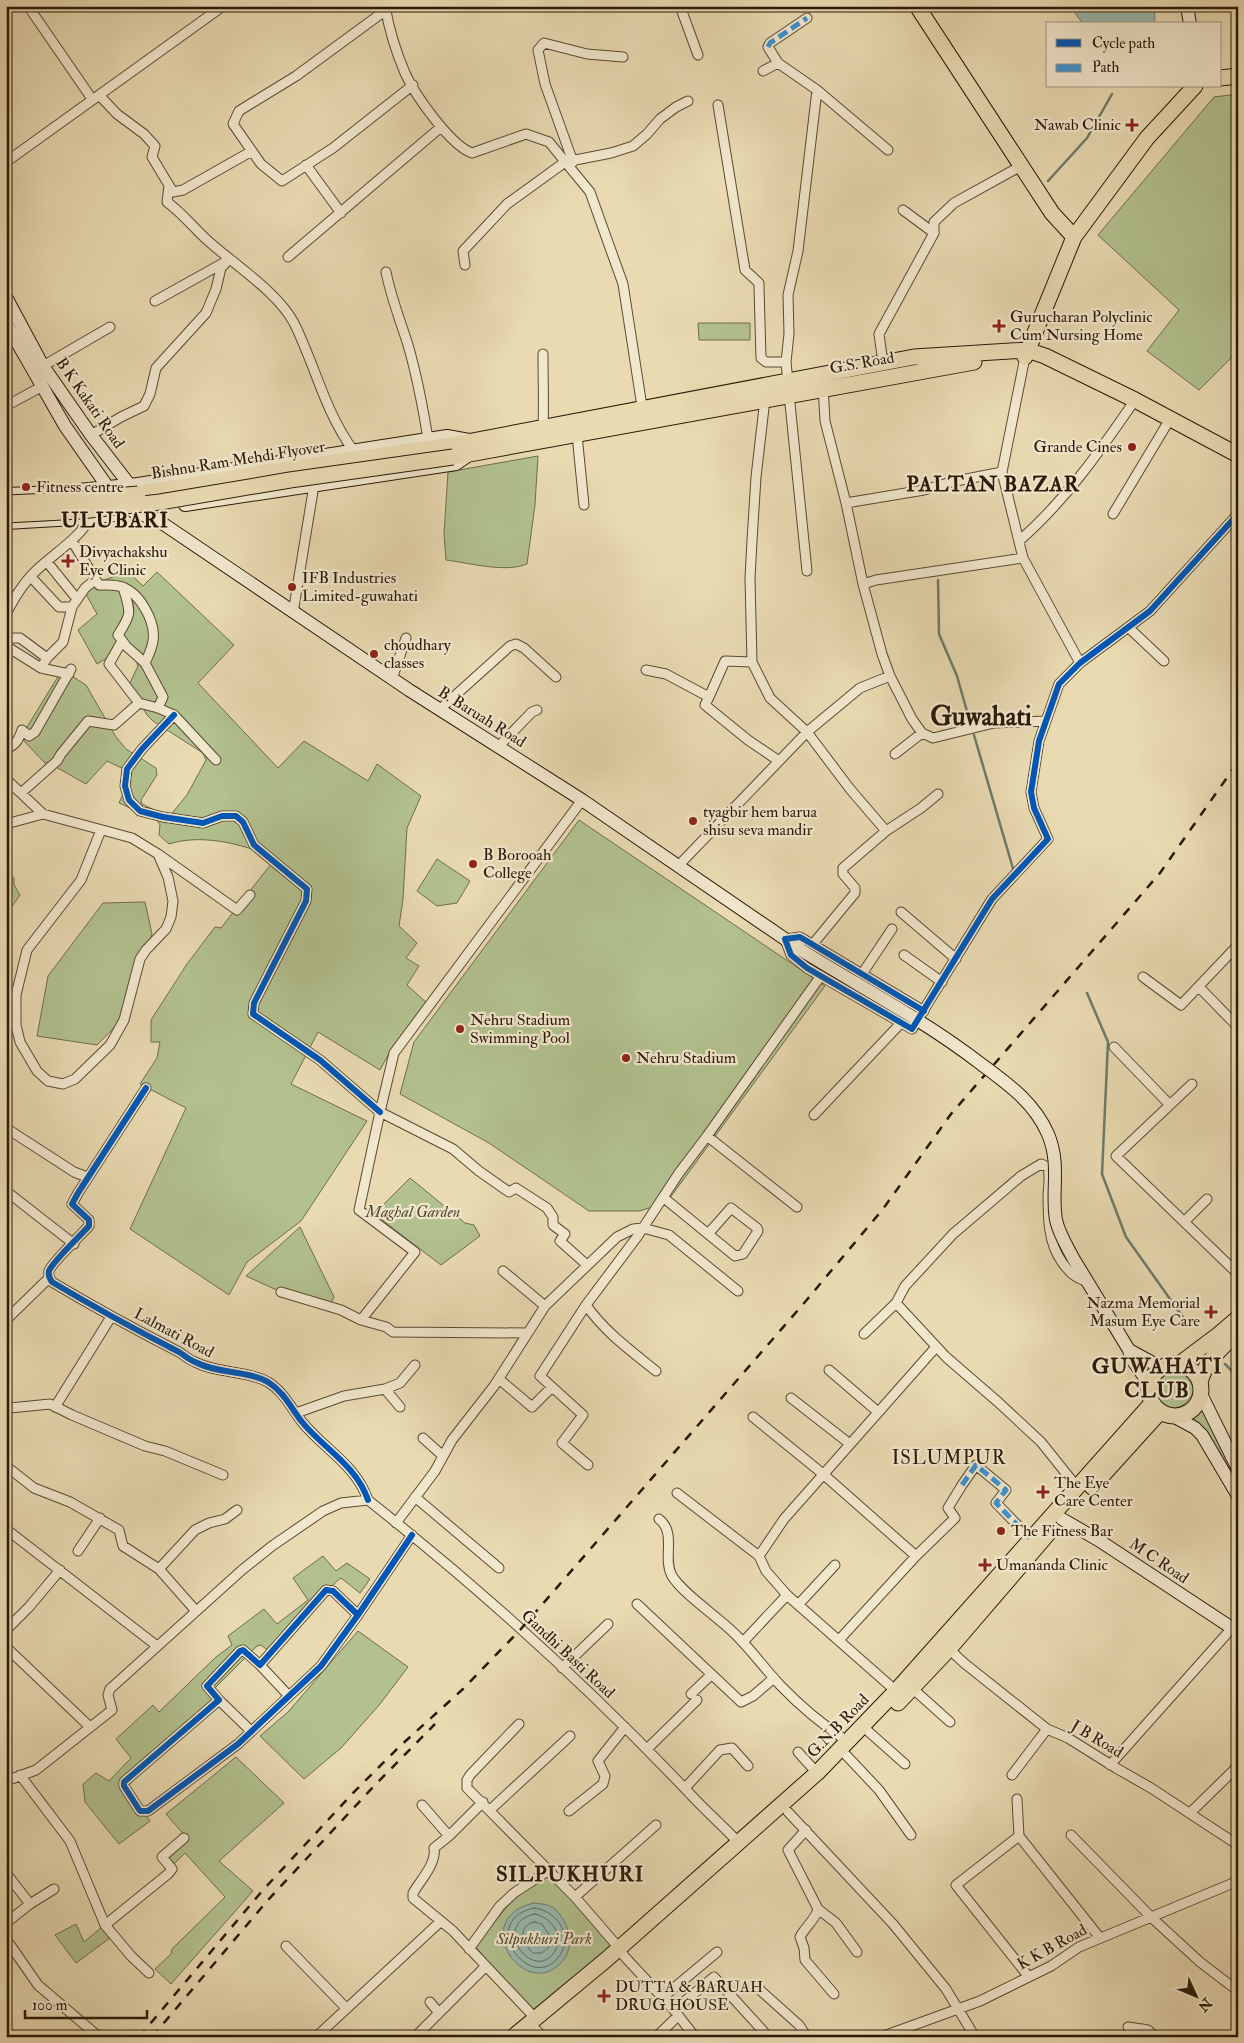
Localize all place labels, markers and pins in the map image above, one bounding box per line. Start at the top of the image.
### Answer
place label: Nawab Clinic [1034,115,1122,135]
marker: Nawab Clinic [1125,118,1139,132]
place label: Gurucharan Polyclinic Cum Nursing Home [1010,307,1153,345]
marker: Gurucharan Polyclinic Cum Nursing Home [992,319,1006,333]
place label: Grande Cines [1034,437,1122,457]
marker: Grande Cines [1126,441,1138,453]
place label: Fitness centre [36,477,124,497]
marker: Fitness centre [20,481,32,493]
place label: Divyachakshu Eye Clinic [79,542,168,580]
marker: Divyachakshu Eye Clinic [61,554,75,568]
place label: IFB Industries Limited-guwahati [302,568,418,606]
marker: IFB Industries Limited-guwahati [286,581,298,593]
place label: choudhary classes [384,635,452,673]
marker: choudhary classes [368,648,380,660]
place label: tyagbir hem barua shisu seva mandir [703,802,818,840]
marker: tyagbir hem barua shisu seva mandir [687,815,699,827]
place label: B Borooah College [483,845,552,883]
marker: B Borooah College [467,858,479,870]
place label: Nehru Stadium Swimming Pool [470,1010,571,1048]
marker: Nehru Stadium Swimming Pool [454,1023,466,1035]
place label: Nehru Stadium [636,1048,737,1068]
marker: Nehru Stadium [620,1052,632,1064]
place label: Nazma Memorial Masum Eye Care [1087,1293,1200,1331]
marker: Nazma Memorial Masum Eye Care [1204,1305,1218,1319]
place label: The Eye Care Center [1054,1473,1133,1511]
marker: The Eye Care Center [1036,1485,1050,1499]
place label: The Fitness Bar [1011,1521,1113,1541]
marker: The Fitness Bar [995,1525,1007,1537]
place label: Umananda Clinic [996,1555,1108,1575]
marker: Umananda Clinic [978,1558,992,1572]
place label: DUTTA & BARUAH DRUG HOUSE [615,1977,763,2015]
marker: DUTTA & BARUAH DRUG HOUSE [597,1989,611,2003]

